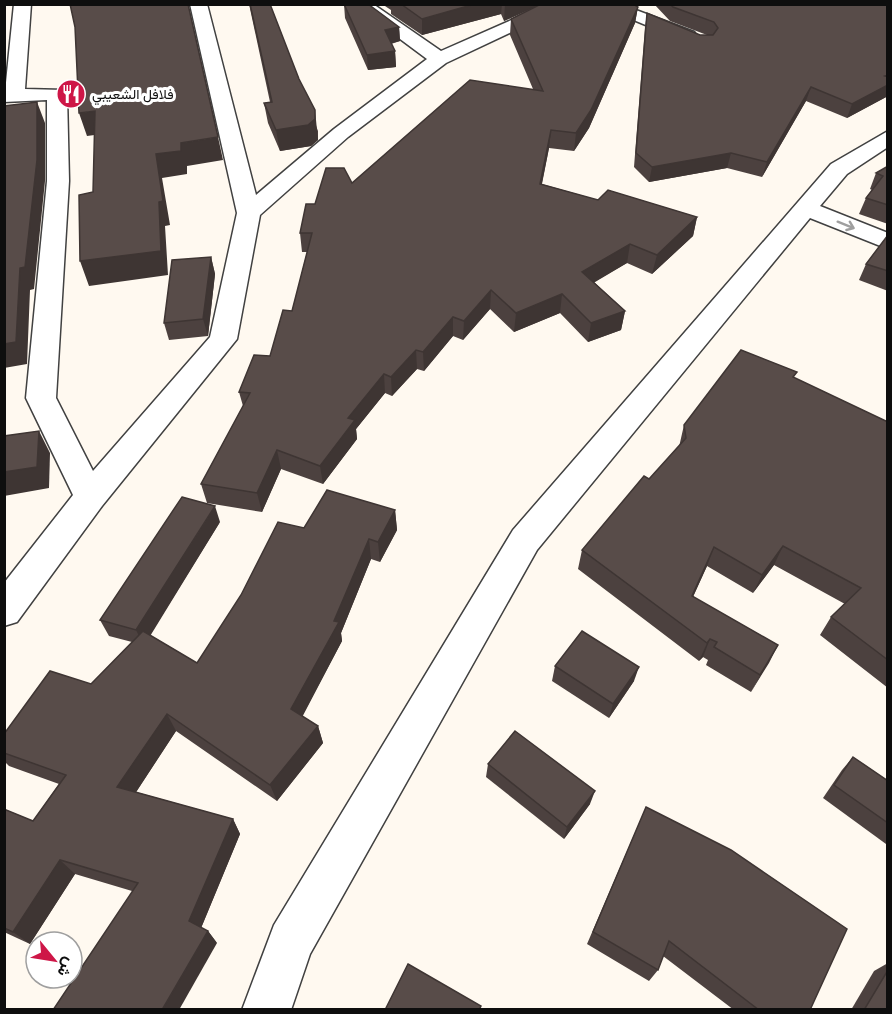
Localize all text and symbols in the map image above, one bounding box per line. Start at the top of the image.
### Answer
restaurant icon: فلافل الشعيبي [55,78,87,110]
place label: فلافل الشعيبي [92,86,174,106]
one-way arrow [837,220,855,231]
north arrow [24,930,84,990]
text: ش [54,954,80,980]

